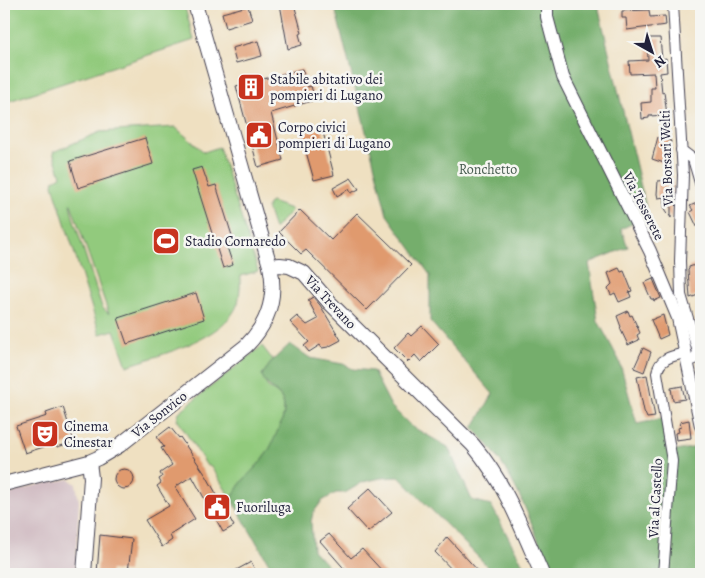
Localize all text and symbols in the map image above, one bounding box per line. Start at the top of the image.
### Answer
north arrow [628,28,678,78]
text: N [650,51,670,72]
place label: Stabile abitativo dei pompieri di Lugano [270,70,383,105]
building icon: Stabile abitativo dei pompieri di Lugano [236,72,266,102]
street label: Via Borsari Welti [655,109,678,207]
place label: Corpo civici pompieri di Lugano [278,118,391,153]
public building icon: Corpo civici pompieri di Lugano [244,120,274,150]
park label: Ronchetto [459,160,517,179]
street label: Via Tesserete [618,168,669,244]
sports icon: Stadio Cornaredo [151,226,181,256]
place label: Stadio Cornaredo [185,232,286,251]
street label: Via Trevano [300,271,360,333]
street label: Via Sonvico [127,387,191,443]
place label: Cinema Cinestar [64,417,113,452]
theatre icon: Cinema Cinestar [30,419,60,449]
street label: Via al Castello [644,458,667,539]
public building icon: Fuoriluga [202,492,232,522]
place label: Fuoriluga [236,498,292,517]

